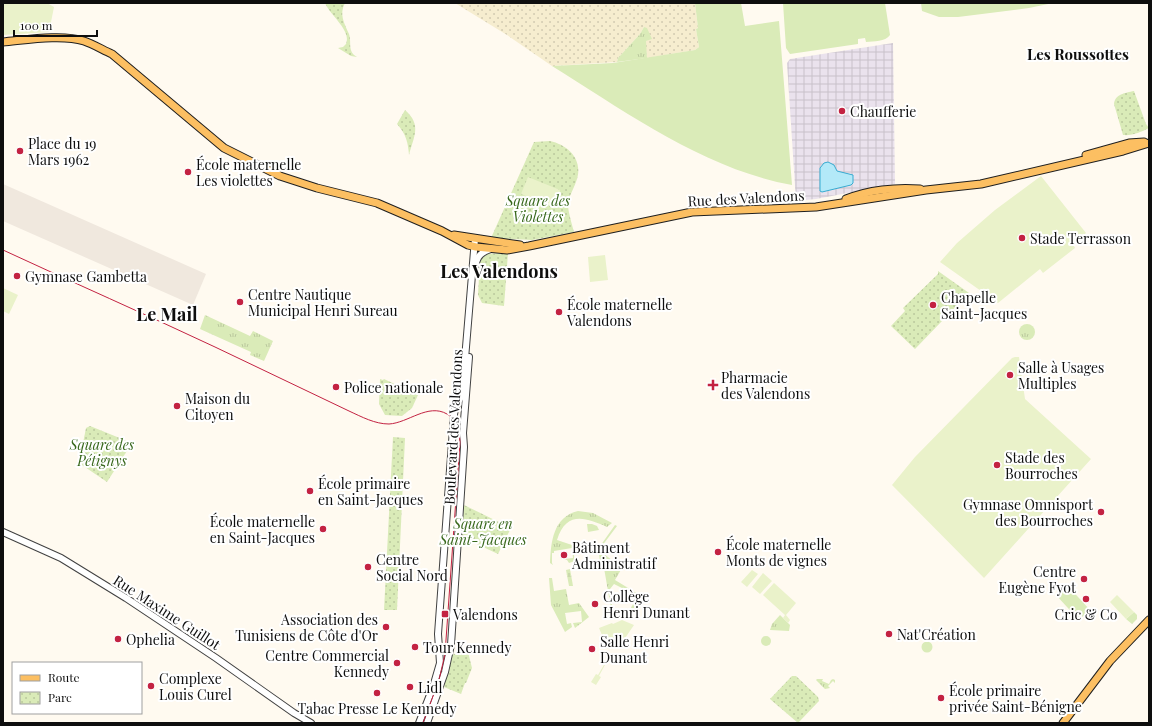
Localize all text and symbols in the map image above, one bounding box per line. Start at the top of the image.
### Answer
scale bar [14,12,97,38]
text: 100 m [20,17,53,33]
district label: Les Roussottes [1027,44,1129,64]
place label: Chaufferie [850,102,916,121]
marker: Chaufferie [837,106,847,116]
place label: Place du 19 Mars 1962 [28,134,96,169]
marker: Place du 19 Mars 1962 [15,146,25,156]
place label: École maternelle Les violettes [196,155,301,190]
marker: École maternelle Les violettes [183,167,193,177]
street label: Rue des Valendons [687,185,805,211]
park label: Square des Violettes [505,191,571,226]
place label: Stade Terrasson [1030,229,1132,248]
marker: Stade Terrasson [1017,233,1027,243]
district label: Les Valendons [440,259,558,283]
place label: Gymnase Gambetta [25,267,147,286]
marker: Gymnase Gambetta [12,271,22,281]
place label: Centre Nautique Municipal Henri Sureau [248,285,398,320]
place label: Chapelle Saint-Jacques [941,288,1027,323]
place label: École maternelle Valendons [566,295,672,330]
marker: Centre Nautique Municipal Henri Sureau [235,297,245,307]
marker: Chapelle Saint-Jacques [928,300,938,310]
district label: Le Mail [136,302,198,326]
marker: École maternelle Valendons [554,307,564,317]
street label: Boulevard des Valendons [439,349,467,505]
place label: Salle à Usages Multiples [1018,358,1104,393]
place label: Pharmacie des Valendons [721,368,810,403]
marker: Salle à Usages Multiples [1005,370,1015,380]
place label: Police nationale [344,378,443,397]
marker: Pharmacie des Valendons [708,380,718,390]
marker: Police nationale [331,382,341,392]
place label: Maison du Citoyen [185,389,250,424]
marker: Maison du Citoyen [172,401,182,411]
park label: Square des Pétignys [69,435,135,470]
place label: Stade des Bourroches [1005,448,1078,483]
marker: Stade des Bourroches [992,460,1002,470]
place label: École primaire en Saint-Jacques [318,474,423,509]
marker: École primaire en Saint-Jacques [305,486,315,496]
place label: Gymnase Omnisport des Bourroches [963,495,1094,530]
marker: Gymnase Omnisport des Bourroches [1096,507,1106,517]
place label: École maternelle en Saint-Jacques [210,512,315,547]
park label: Square en Saint-Jacques [438,514,527,549]
marker: École maternelle en Saint-Jacques [318,524,328,534]
place label: École maternelle Monts de vignes [726,535,831,570]
place label: Bâtiment Administratif [571,538,657,573]
marker: École maternelle Monts de vignes [713,547,723,557]
place label: Centre Social Nord [376,550,448,585]
marker: Bâtiment Administratif [559,550,569,560]
marker: Centre Social Nord [363,562,373,572]
place label: Centre Eugène Fyot [999,562,1077,597]
street label: Rue Maxime Guillot [110,570,225,654]
marker: Centre Eugène Fyot [1079,574,1089,584]
place label: Collège Henri Dunant [603,587,691,622]
marker: Cric & Co [1081,594,1091,604]
marker: Collège Henri Dunant [590,599,600,609]
place label: Valendons [452,605,518,624]
place label: Cric & Co [1055,605,1118,624]
marker: Valendons [440,609,450,619]
place label: Association des Tunisiens de Côte d'Or [235,610,379,645]
marker: Association des Tunisiens de Côte d'Or [381,622,391,632]
place label: Nat'Création [897,625,977,644]
marker: Nat'Création [884,629,894,639]
place label: Ophelia [126,630,175,649]
place label: Salle Henri Dunant [600,632,669,667]
marker: Ophelia [113,634,123,644]
place label: Tour Kennedy [423,638,512,657]
marker: Tour Kennedy [410,642,420,652]
marker: Salle Henri Dunant [587,644,597,654]
place label: Centre Commercial Kennedy [265,646,389,681]
marker: Centre Commercial Kennedy [392,658,402,668]
legend [12,662,142,714]
text: Route [48,669,80,685]
place label: Complexe Louis Curel [159,669,232,704]
place label: Lidl [418,678,442,697]
marker: Complexe Louis Curel [146,681,156,691]
place label: École primaire privée Saint-Bénigne [949,681,1082,716]
marker: Lidl [405,682,415,692]
marker: Tabac Presse Le Kennedy [372,688,382,698]
text: Parc [48,689,72,705]
marker: École primaire privée Saint-Bénigne [936,693,946,703]
place label: Tabac Presse Le Kennedy [298,699,456,718]

